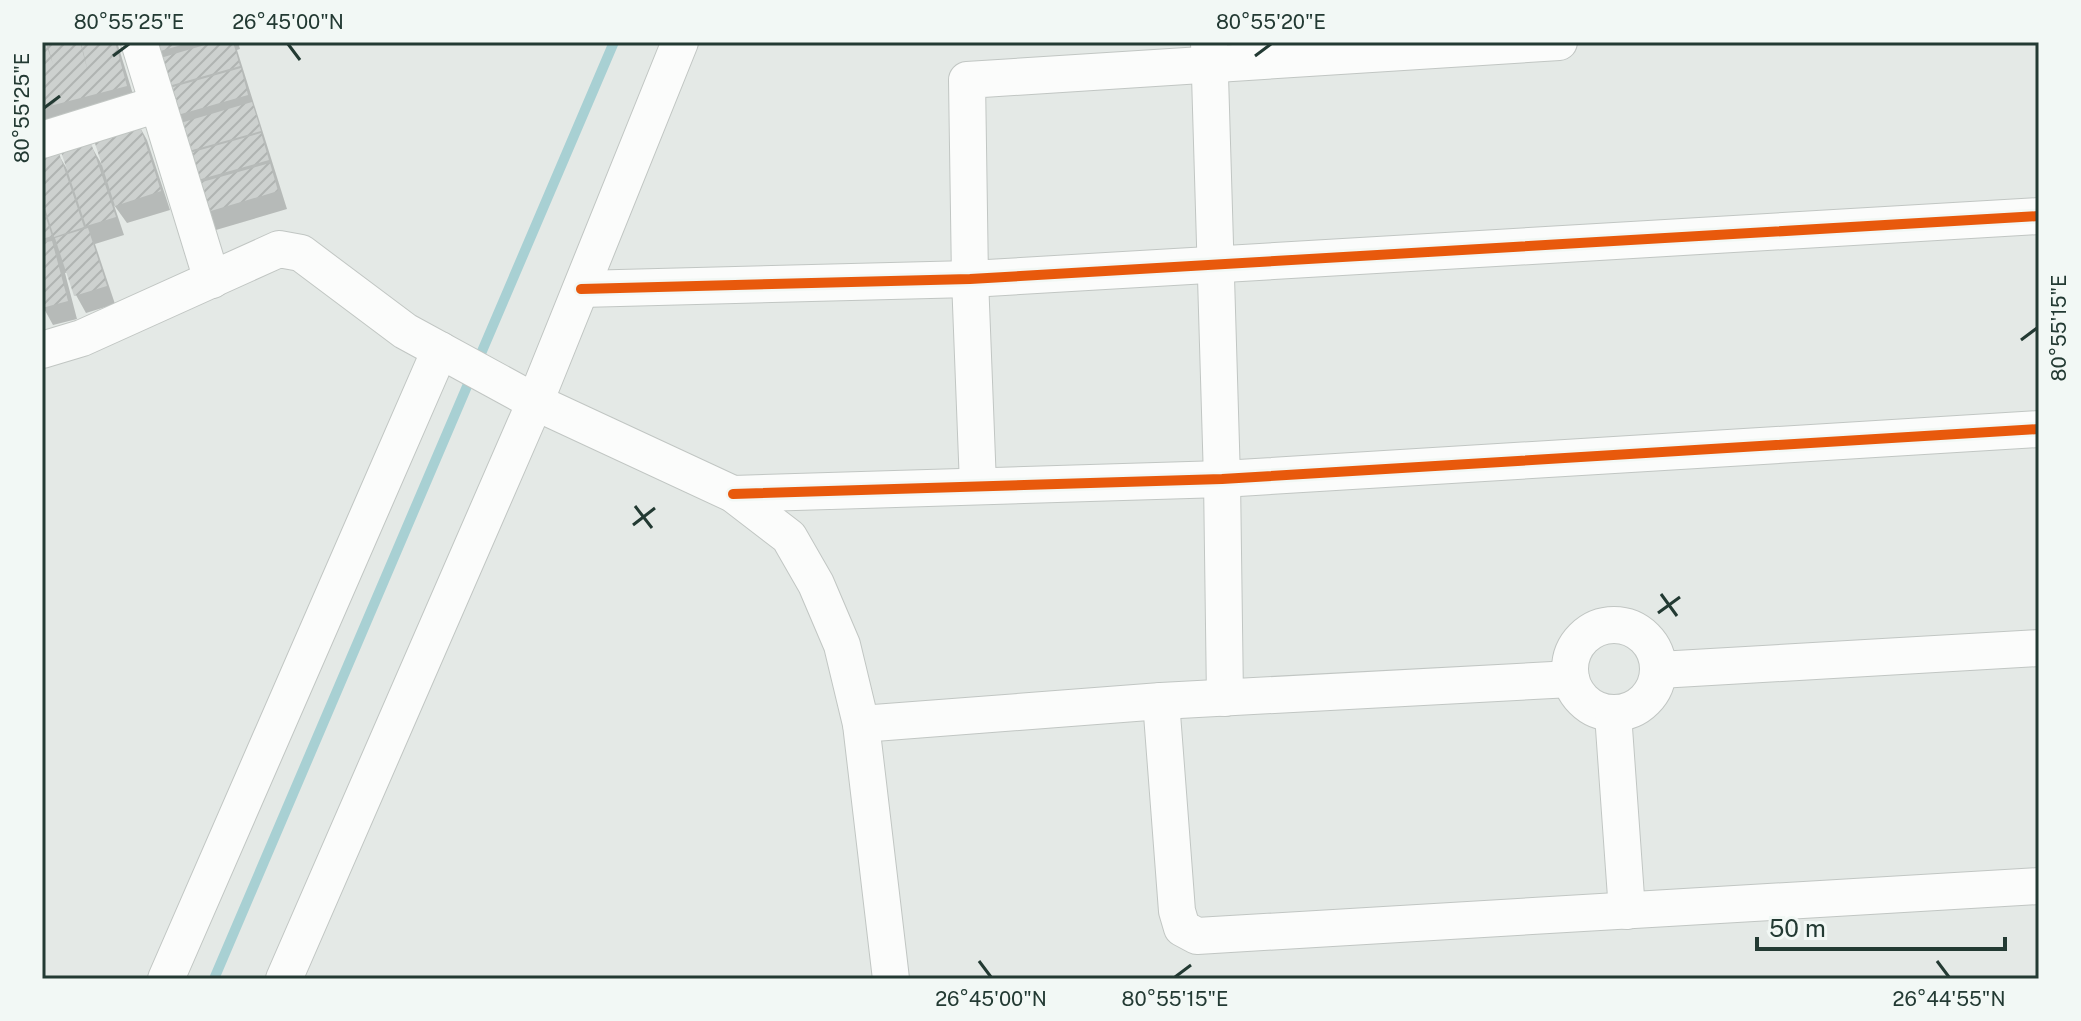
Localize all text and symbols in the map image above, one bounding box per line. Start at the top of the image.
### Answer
text: 80°55'25"E [74,10,184,34]
text: 26°45'00"N [232,10,344,34]
text: 80°55'20"E [1216,10,1326,34]
text: 80°55'25"E [10,53,34,163]
text: 80°55'15"E [2047,275,2071,381]
scale bar [1757,901,2005,951]
text: 50 m [1769,914,1826,942]
text: 26°45'00"N [935,987,1047,1011]
text: 80°55'15"E [1122,987,1228,1011]
text: 26°44'55"N [1893,987,2005,1011]

